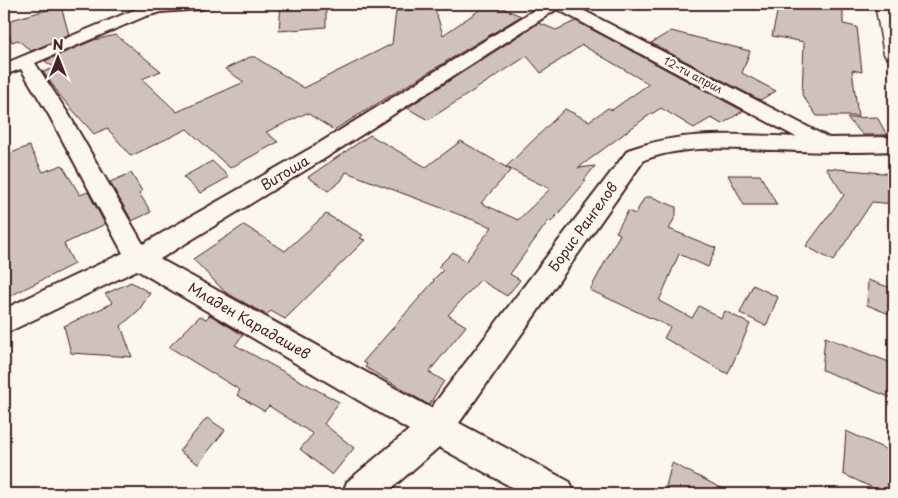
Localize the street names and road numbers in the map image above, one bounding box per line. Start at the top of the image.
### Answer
street label: 12-ти април [661,52,726,97]
street label: Витоша [256,150,313,195]
street label: Борис Рангелов [543,178,622,276]
street label: Младен Карадашев [184,277,314,364]

